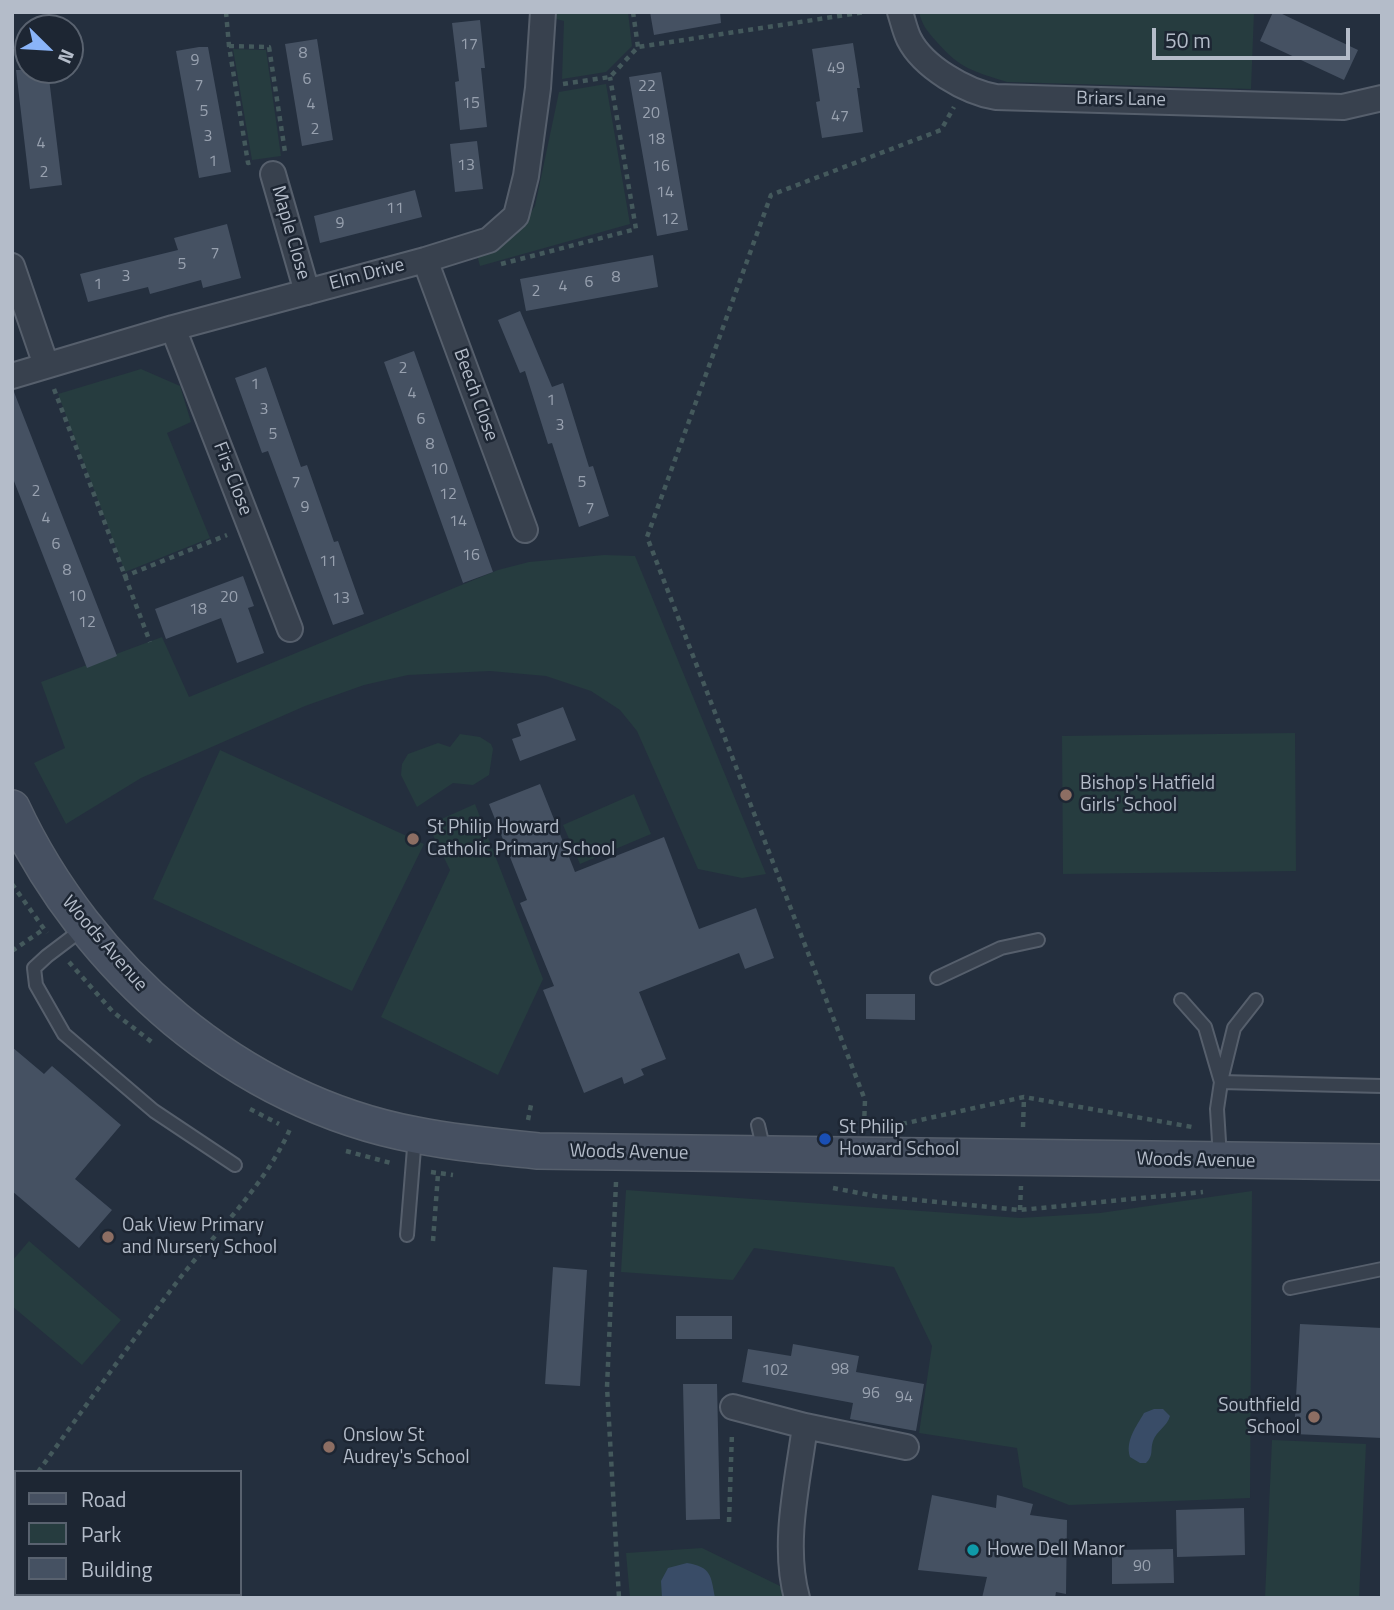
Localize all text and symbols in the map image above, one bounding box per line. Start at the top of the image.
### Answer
north arrow [14,14,84,84]
scale bar [1156,14,1354,58]
text: 50 m [1165,24,1211,56]
house number: 17 [460,35,478,55]
house number: 8 [299,44,307,64]
text: N [51,45,83,69]
house number: 9 [191,51,199,71]
house number: 49 [827,59,845,79]
house number: 6 [303,70,311,90]
house number: 7 [195,76,203,96]
house number: 22 [638,77,656,97]
street label: Briars Lane [1076,88,1166,112]
house number: 15 [462,94,480,114]
house number: 4 [307,95,315,115]
house number: 5 [200,102,208,122]
house number: 20 [642,104,660,124]
house number: 47 [831,107,849,127]
house number: 2 [311,120,319,140]
house number: 3 [204,127,212,147]
house number: 18 [647,130,665,150]
house number: 4 [37,134,45,154]
house number: 1 [209,152,217,172]
house number: 13 [457,156,475,176]
house number: 16 [652,157,670,177]
house number: 2 [40,163,48,183]
street label: Maple Close [266,183,314,283]
house number: 14 [656,183,674,203]
house number: 11 [386,199,404,219]
house number: 12 [661,210,679,230]
house number: 9 [336,214,344,234]
house number: 7 [211,244,219,264]
street label: Elm Drive [327,254,407,296]
house number: 5 [178,255,186,275]
house number: 3 [122,267,130,287]
house number: 8 [612,268,620,288]
house number: 6 [585,273,593,293]
house number: 1 [94,275,102,295]
house number: 4 [559,277,567,297]
house number: 2 [532,282,540,302]
street label: Beech Close [448,346,502,444]
house number: 2 [399,359,407,379]
house number: 1 [251,375,259,395]
house number: 4 [408,384,416,404]
house number: 1 [547,391,555,411]
house number: 3 [260,400,268,420]
house number: 6 [417,410,425,430]
house number: 3 [556,416,564,436]
house number: 5 [269,425,277,445]
house number: 8 [426,435,434,455]
street label: Firs Close [208,439,256,519]
house number: 10 [430,460,448,480]
house number: 7 [292,473,300,493]
house number: 5 [578,473,586,493]
house number: 2 [32,482,40,502]
house number: 12 [439,485,457,505]
house number: 9 [301,498,309,518]
house number: 7 [586,499,594,519]
house number: 4 [42,509,50,529]
house number: 14 [449,512,467,532]
house number: 6 [52,535,60,555]
house number: 16 [462,546,480,566]
house number: 11 [319,552,337,572]
house number: 8 [63,561,71,581]
house number: 10 [68,587,86,607]
house number: 20 [220,588,238,608]
house number: 13 [332,589,350,609]
house number: 18 [189,600,207,620]
house number: 12 [78,613,96,633]
place label: Bishop's Hatfield Girls' School [1080,773,1215,817]
marker: Bishop's Hatfield Girls' School [1058,787,1074,803]
place label: St Philip Howard Catholic Primary School [427,817,615,861]
marker: St Philip Howard Catholic Primary School [405,831,421,847]
street label: Woods Avenue [56,892,152,996]
place label: St Philip Howard School [839,1117,959,1161]
marker: St Philip Howard School [817,1131,833,1147]
street label: Woods Avenue [569,1141,689,1165]
street label: Woods Avenue [1136,1149,1256,1173]
place label: Oak View Primary and Nursery School [122,1215,277,1259]
marker: Oak View Primary and Nursery School [100,1229,116,1245]
house number: 98 [831,1360,849,1380]
house number: 102 [762,1361,788,1381]
house number: 96 [862,1384,880,1404]
house number: 94 [895,1388,913,1408]
place label: Southfield School [1218,1395,1300,1439]
marker: Southfield School [1306,1409,1322,1425]
place label: Onslow St Audrey's School [343,1425,470,1469]
marker: Onslow St Audrey's School [321,1439,337,1455]
legend [14,1470,242,1596]
text: Road [81,1483,126,1515]
text: Park [81,1518,121,1550]
place label: Howe Dell Manor [987,1539,1125,1561]
marker: Howe Dell Manor [965,1542,981,1558]
text: Building [81,1553,152,1585]
house number: 90 [1133,1557,1151,1577]

